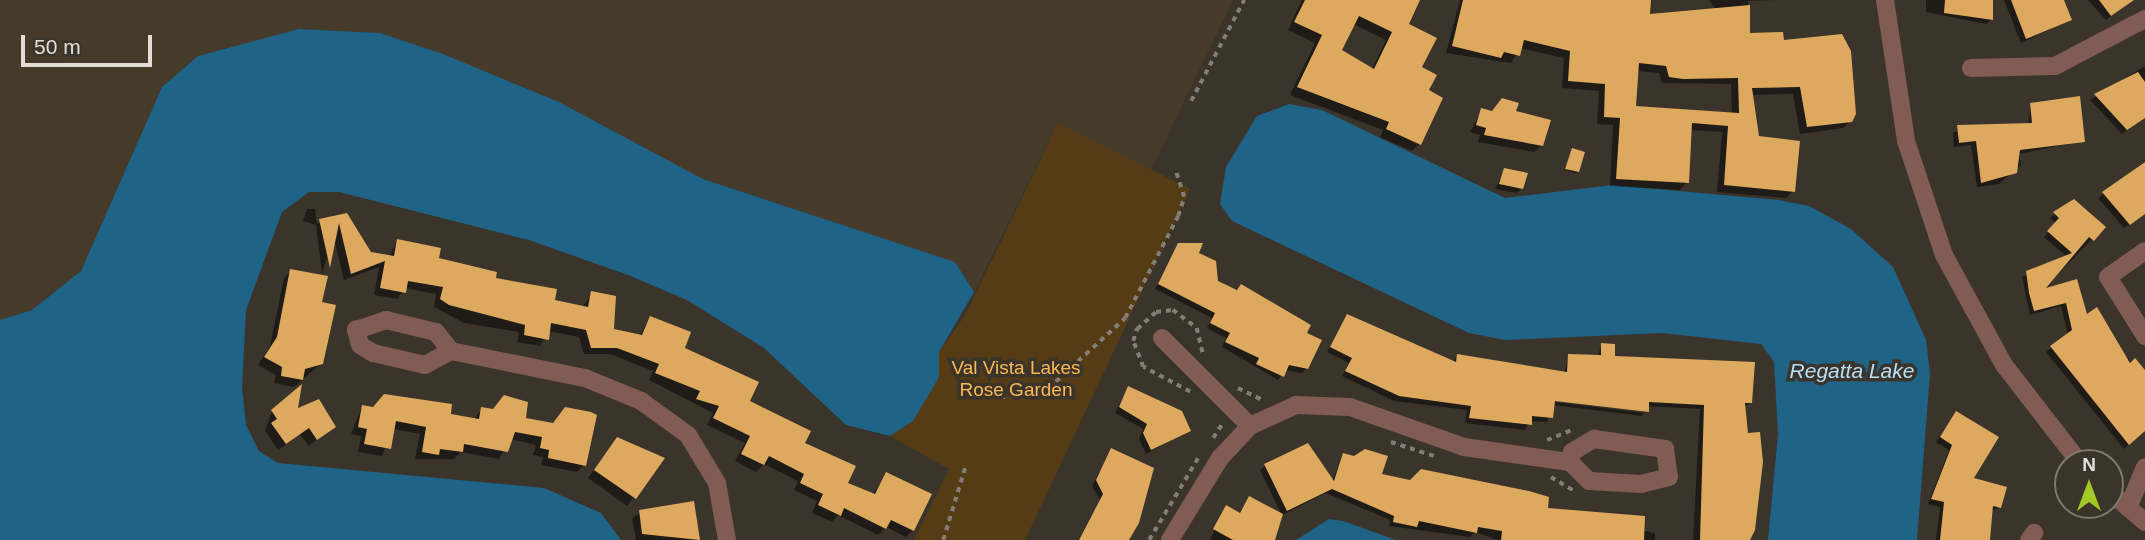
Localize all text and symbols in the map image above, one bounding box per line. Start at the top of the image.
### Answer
scale bar [24,21,156,65]
text: 50 m [34,35,81,58]
park label: Val Vista Lakes Rose Garden [951,357,1081,401]
water label: Regatta Lake [1790,358,1914,384]
north arrow [2054,449,2124,519]
text: N [2082,454,2096,475]

